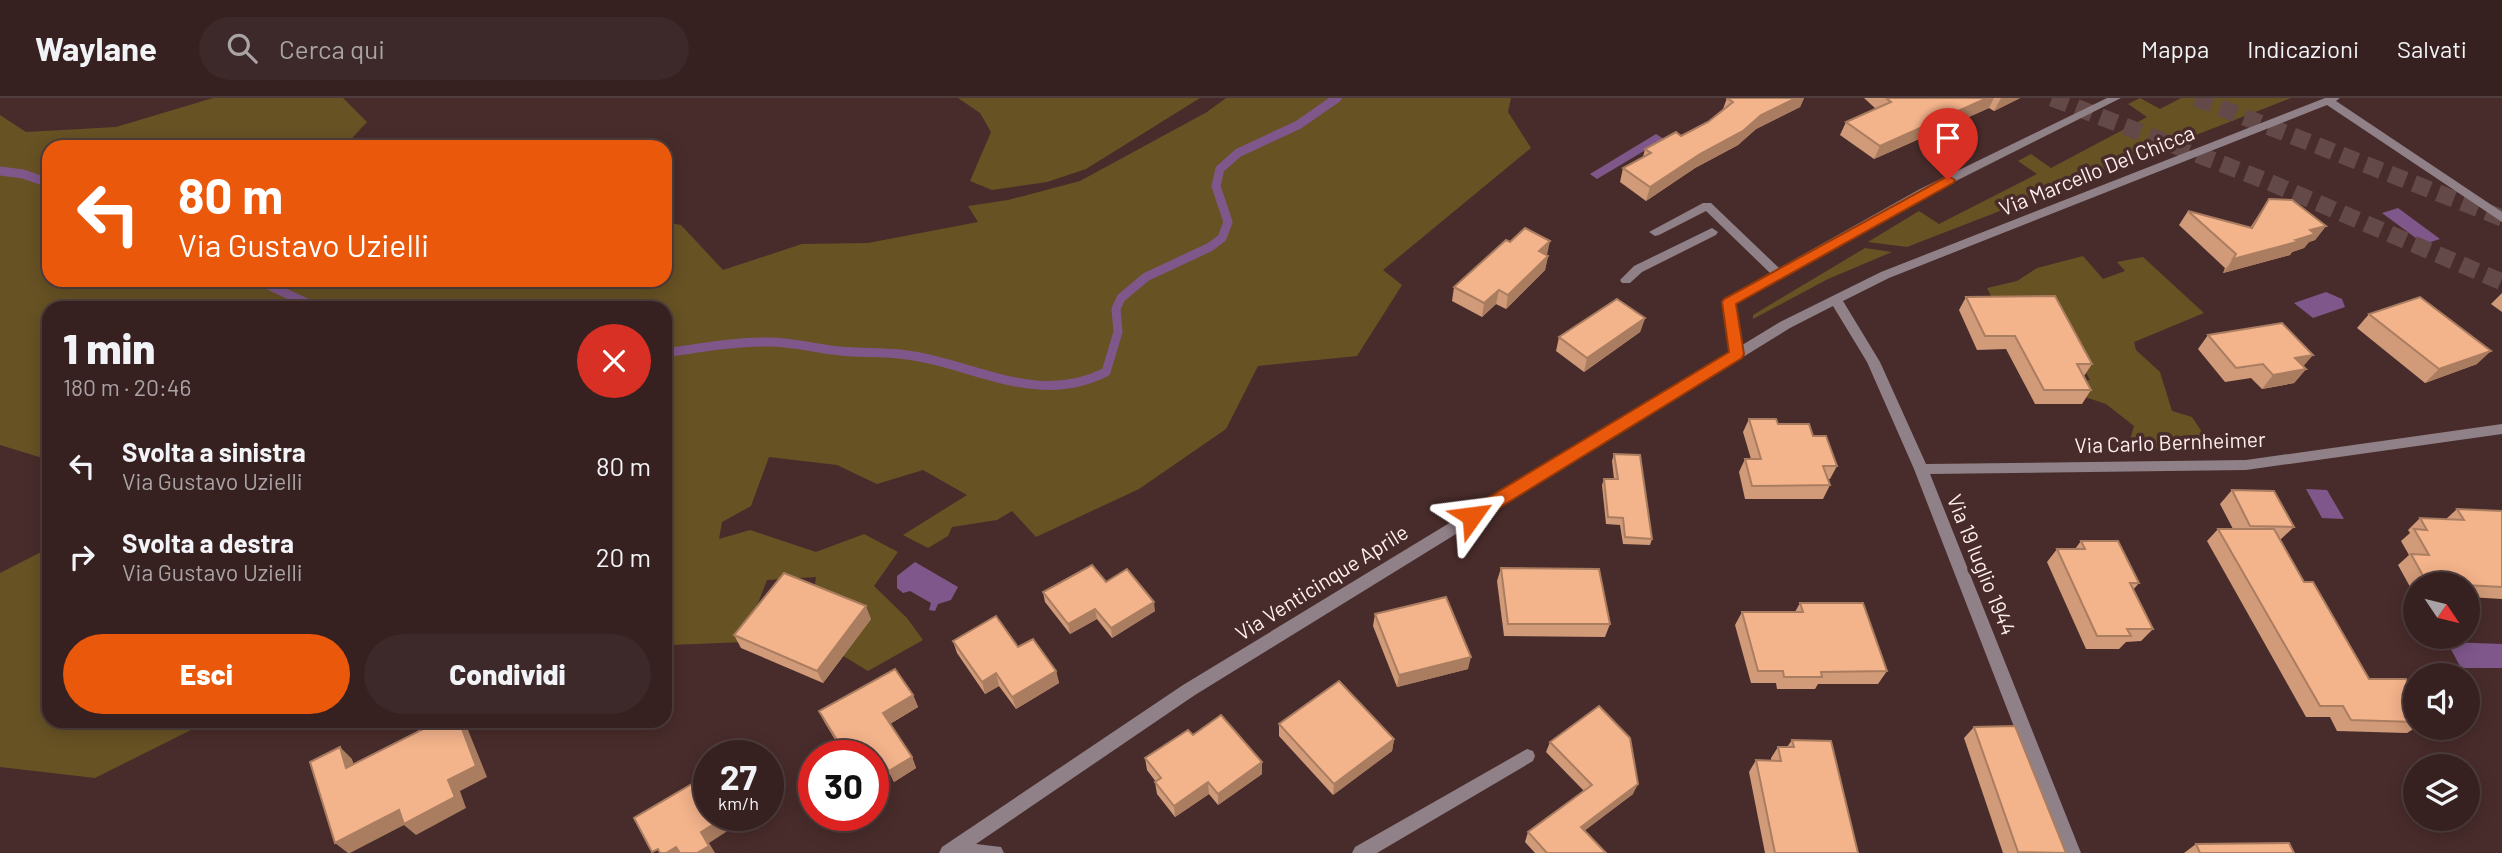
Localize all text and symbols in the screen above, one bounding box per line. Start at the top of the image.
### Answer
search box [199,17,689,80]
text: Waylane [35,28,157,68]
icon: search [223,29,261,67]
text: Cerca qui [279,33,385,64]
text: Mappa [2141,34,2209,63]
text: Indicazioni [2247,34,2359,63]
text: Salvati [2397,34,2467,63]
pin [1918,108,1978,180]
icon: arrive [1929,119,1967,157]
street label: Via Marcello Del Chicca [1995,119,2198,220]
text: 80 m [178,165,283,224]
icon: left [63,168,154,259]
text: Via Gustavo Uzielli [178,225,429,263]
text: 1 min [63,322,155,372]
button: close [577,324,651,398]
text: 180 m · 20:46 [63,373,191,401]
street label: Via Carlo Bernheimer [2074,426,2266,457]
text: Svolta a sinistra [122,436,306,467]
icon: left [63,447,101,485]
text: 80 m [596,450,651,481]
text: Via Gustavo Uzielli [122,467,303,495]
position arrow [1435,479,1509,553]
street label: Via 19 luglio 1944 [1943,490,2022,639]
street label: Via Venticinque Aprile [1230,518,1412,645]
text: Svolta a destra [122,527,294,558]
icon: right [63,538,101,576]
text: 20 m [596,541,651,572]
text: Via Gustavo Uzielli [122,558,303,586]
north arrow [2403,572,2480,649]
map controls [2403,572,2480,831]
button: Esci [63,634,350,714]
button: Condividi [364,634,651,714]
button: sound [2403,663,2480,740]
speed limit sign: 30 [798,740,889,831]
button: layers [2403,754,2480,831]
text: 27 [720,755,757,797]
text: km/h [718,792,759,814]

